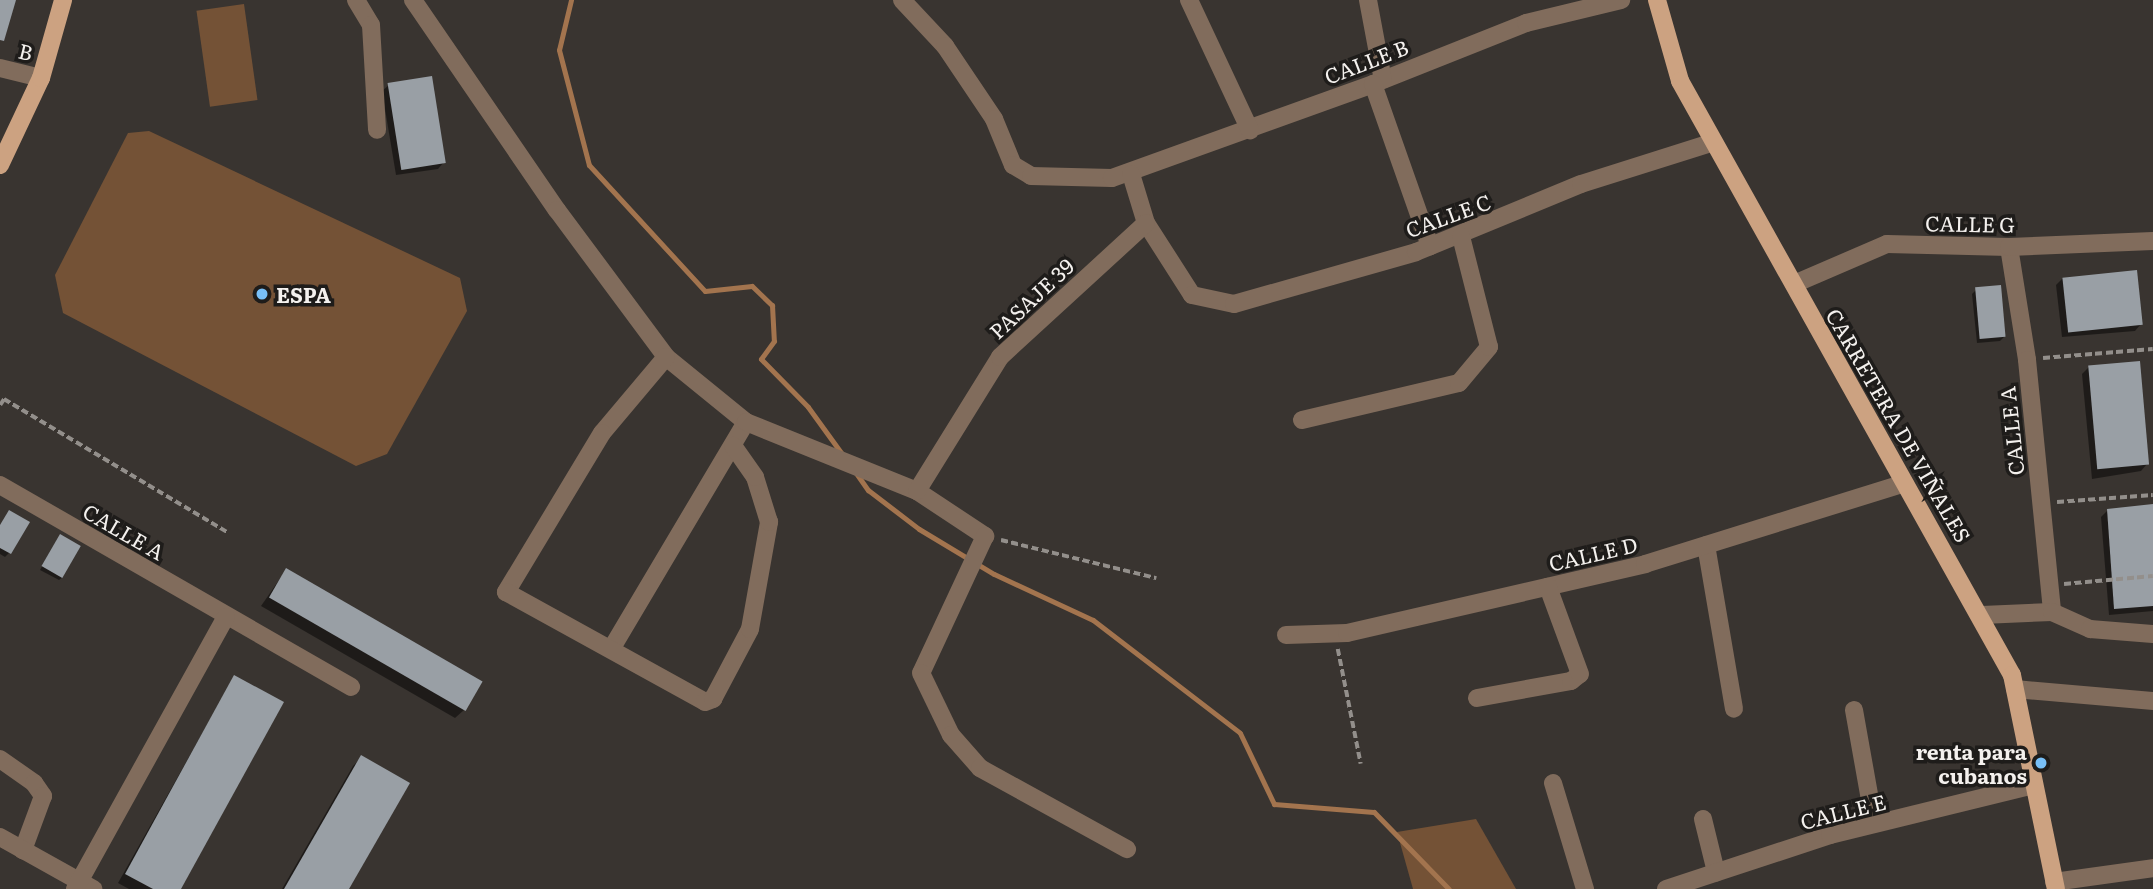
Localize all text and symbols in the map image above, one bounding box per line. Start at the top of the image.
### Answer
street label: CALLE B [1320,33,1412,89]
street label: B [16,37,36,65]
street label: CALLE C [1402,188,1494,242]
street label: CALLE G [1925,210,2015,236]
street label: PASAJE 39 [984,253,1078,343]
place label: ESPA [276,281,331,307]
marker: ESPA [254,286,270,302]
street label: CARRETERA DE VIÑALES [1822,304,1976,546]
street label: CALLE A [1994,385,2028,477]
street label: CALLE A [79,498,169,564]
street label: CALLE D [1546,531,1640,575]
place label: renta para cubanos [1916,738,2027,788]
marker: renta para cubanos [2033,755,2049,771]
street label: CALLE E [1798,788,1888,834]

